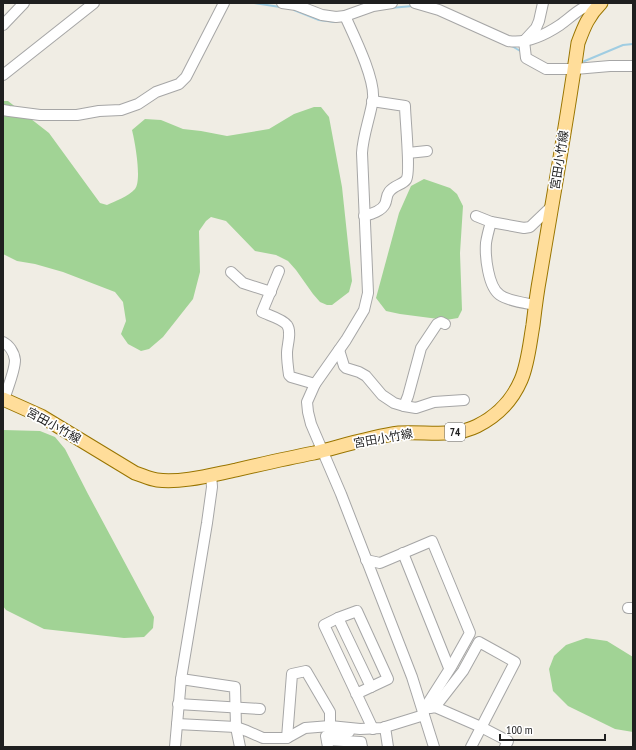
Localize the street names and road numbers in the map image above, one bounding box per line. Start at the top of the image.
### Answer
street label: 宮田小竹線 [547,129,571,191]
street label: 宮田小竹線 [24,404,84,446]
road number: 74 [445,423,465,441]
street label: 宮田小竹線 [352,425,414,451]

